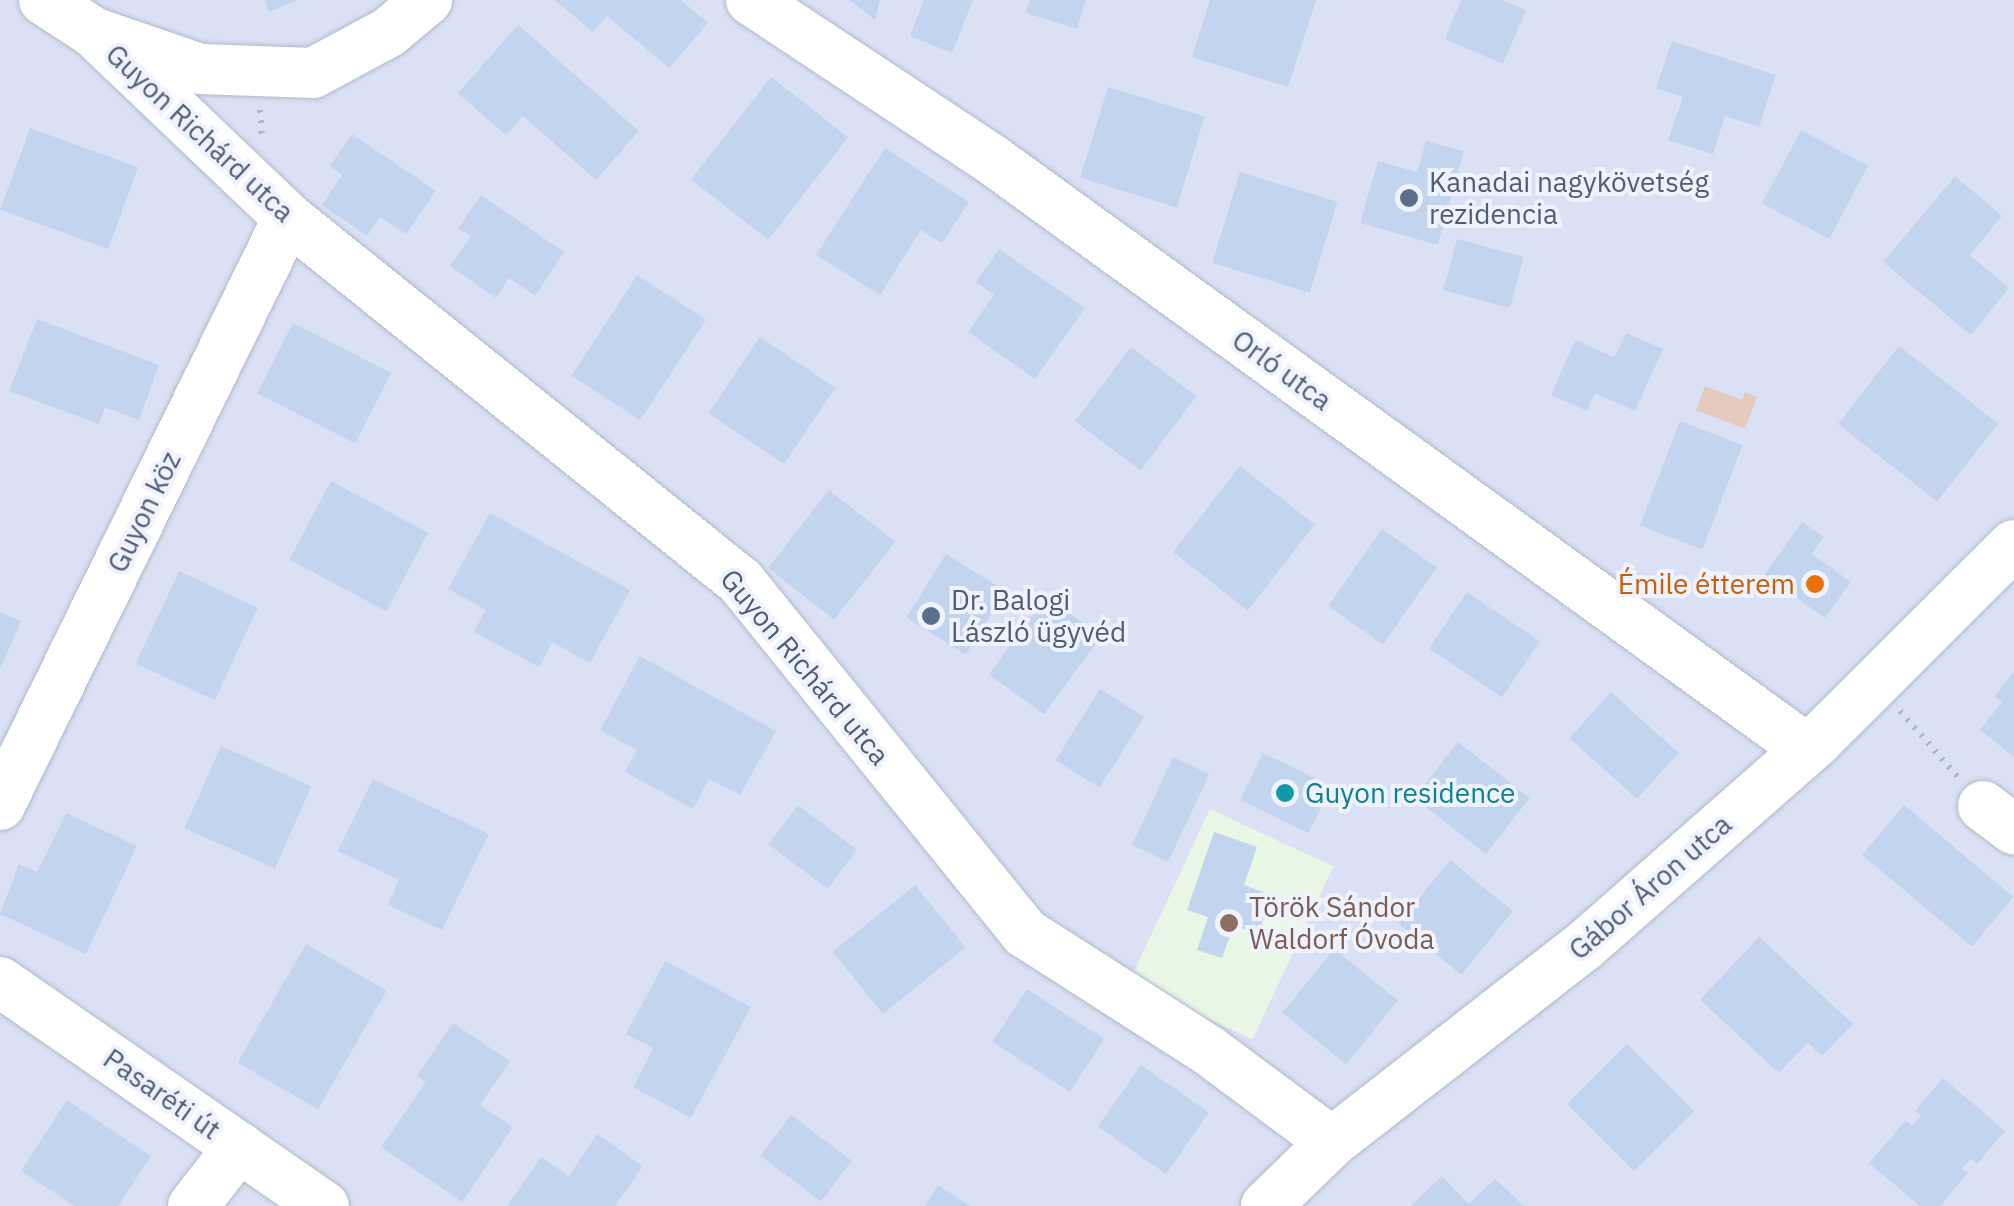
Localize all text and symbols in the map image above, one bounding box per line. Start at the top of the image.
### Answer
street label: Guyon Richárd utca [99,37,301,229]
place label: Kanadai nagykövetség rezidencia [1429,165,1709,231]
marker: Kanadai nagykövetség rezidencia [1398,187,1420,209]
street label: Orló utca [1226,323,1338,417]
street label: Guyon köz [100,446,188,578]
street label: Guyon Richárd utca [713,562,897,772]
place label: Émile étterem [1618,567,1795,601]
marker: Émile étterem [1804,573,1826,595]
place label: Dr. Balogi László ügyvéd [951,583,1126,649]
marker: Dr. Balogi László ügyvéd [920,605,942,627]
place label: Guyon residence [1305,776,1515,810]
marker: Guyon residence [1274,782,1296,804]
street label: Gábor Áron utca [1562,807,1738,967]
place label: Török Sándor Waldorf Óvoda [1249,890,1434,956]
marker: Török Sándor Waldorf Óvoda [1218,912,1240,934]
street label: Pasaréti út [97,1042,227,1146]

